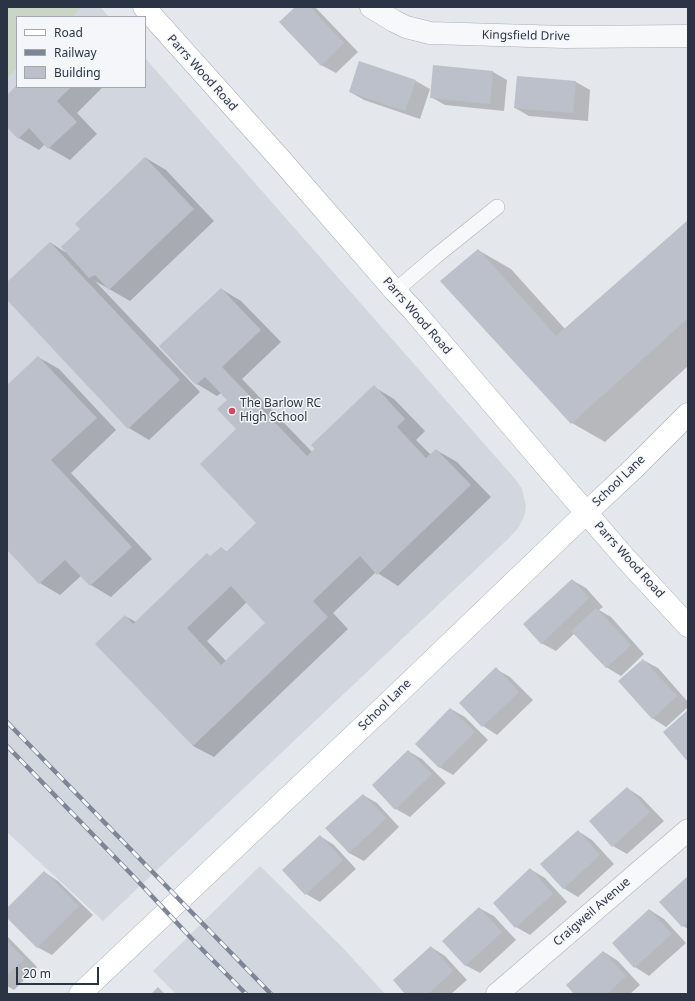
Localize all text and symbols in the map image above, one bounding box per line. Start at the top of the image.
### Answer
legend [16,16,146,88]
text: Road [54,24,83,41]
street label: Kingsfield Drive [482,28,570,44]
street label: Parrs Wood Road [164,32,240,114]
text: Railway [54,44,97,61]
text: Building [54,64,101,81]
street label: Parrs Wood Road [380,274,454,358]
place label: The Barlow RC High School [240,397,321,425]
marker: The Barlow RC High School [227,406,237,416]
street label: School Lane [590,452,648,510]
street label: Parrs Wood Road [591,519,667,601]
street label: School Lane [356,676,414,734]
street label: Craigweil Avenue [551,875,633,949]
scale bar [18,959,101,985]
text: 20 m [23,965,51,982]

